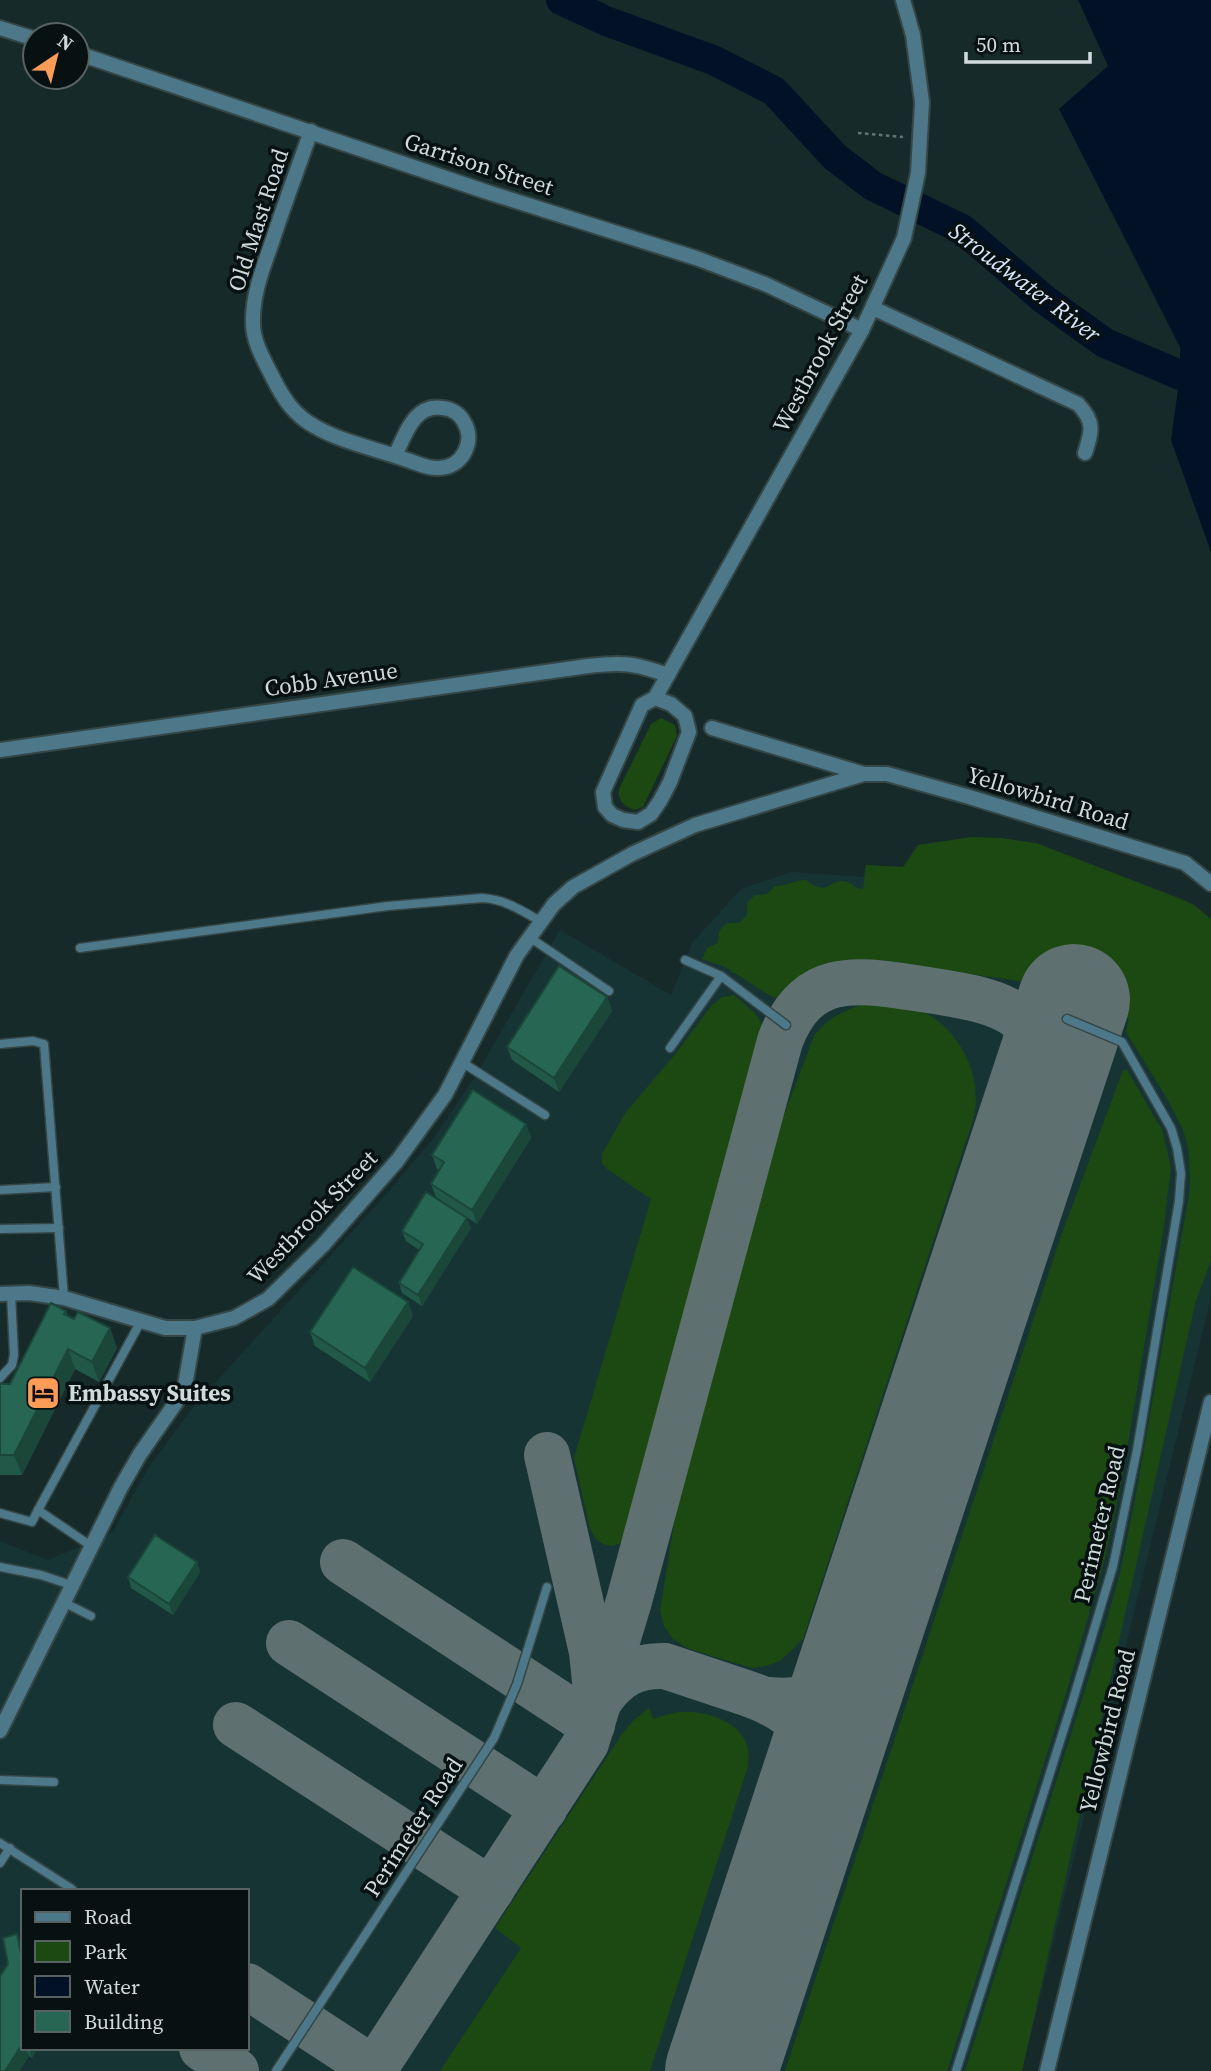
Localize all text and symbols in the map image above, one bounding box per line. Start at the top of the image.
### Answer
north arrow [21,21,91,91]
scale bar [966,21,1090,65]
text: N [53,27,79,57]
text: 50 m [976,30,1021,59]
street label: Garrison Street [400,125,558,203]
street label: Old Mast Road [220,144,296,296]
water label: Stroudwater River [943,214,1109,351]
street label: Westbrook Street [765,268,875,438]
street label: Cobb Avenue [262,654,400,704]
street label: Yellowbird Road [963,758,1133,838]
street label: Westbrook Street [240,1143,385,1291]
hotel icon: Embassy Suites [24,1374,62,1412]
place label: Embassy Suites [68,1377,231,1409]
street label: Perimeter Road [1065,1442,1133,1606]
street label: Yellowbird Road [1071,1646,1143,1816]
street label: Perimeter Road [356,1751,470,1903]
legend [21,1889,248,2050]
text: Road [84,1902,132,1931]
text: Park [84,1937,128,1966]
text: Water [84,1972,140,2001]
text: Building [84,2007,163,2036]

